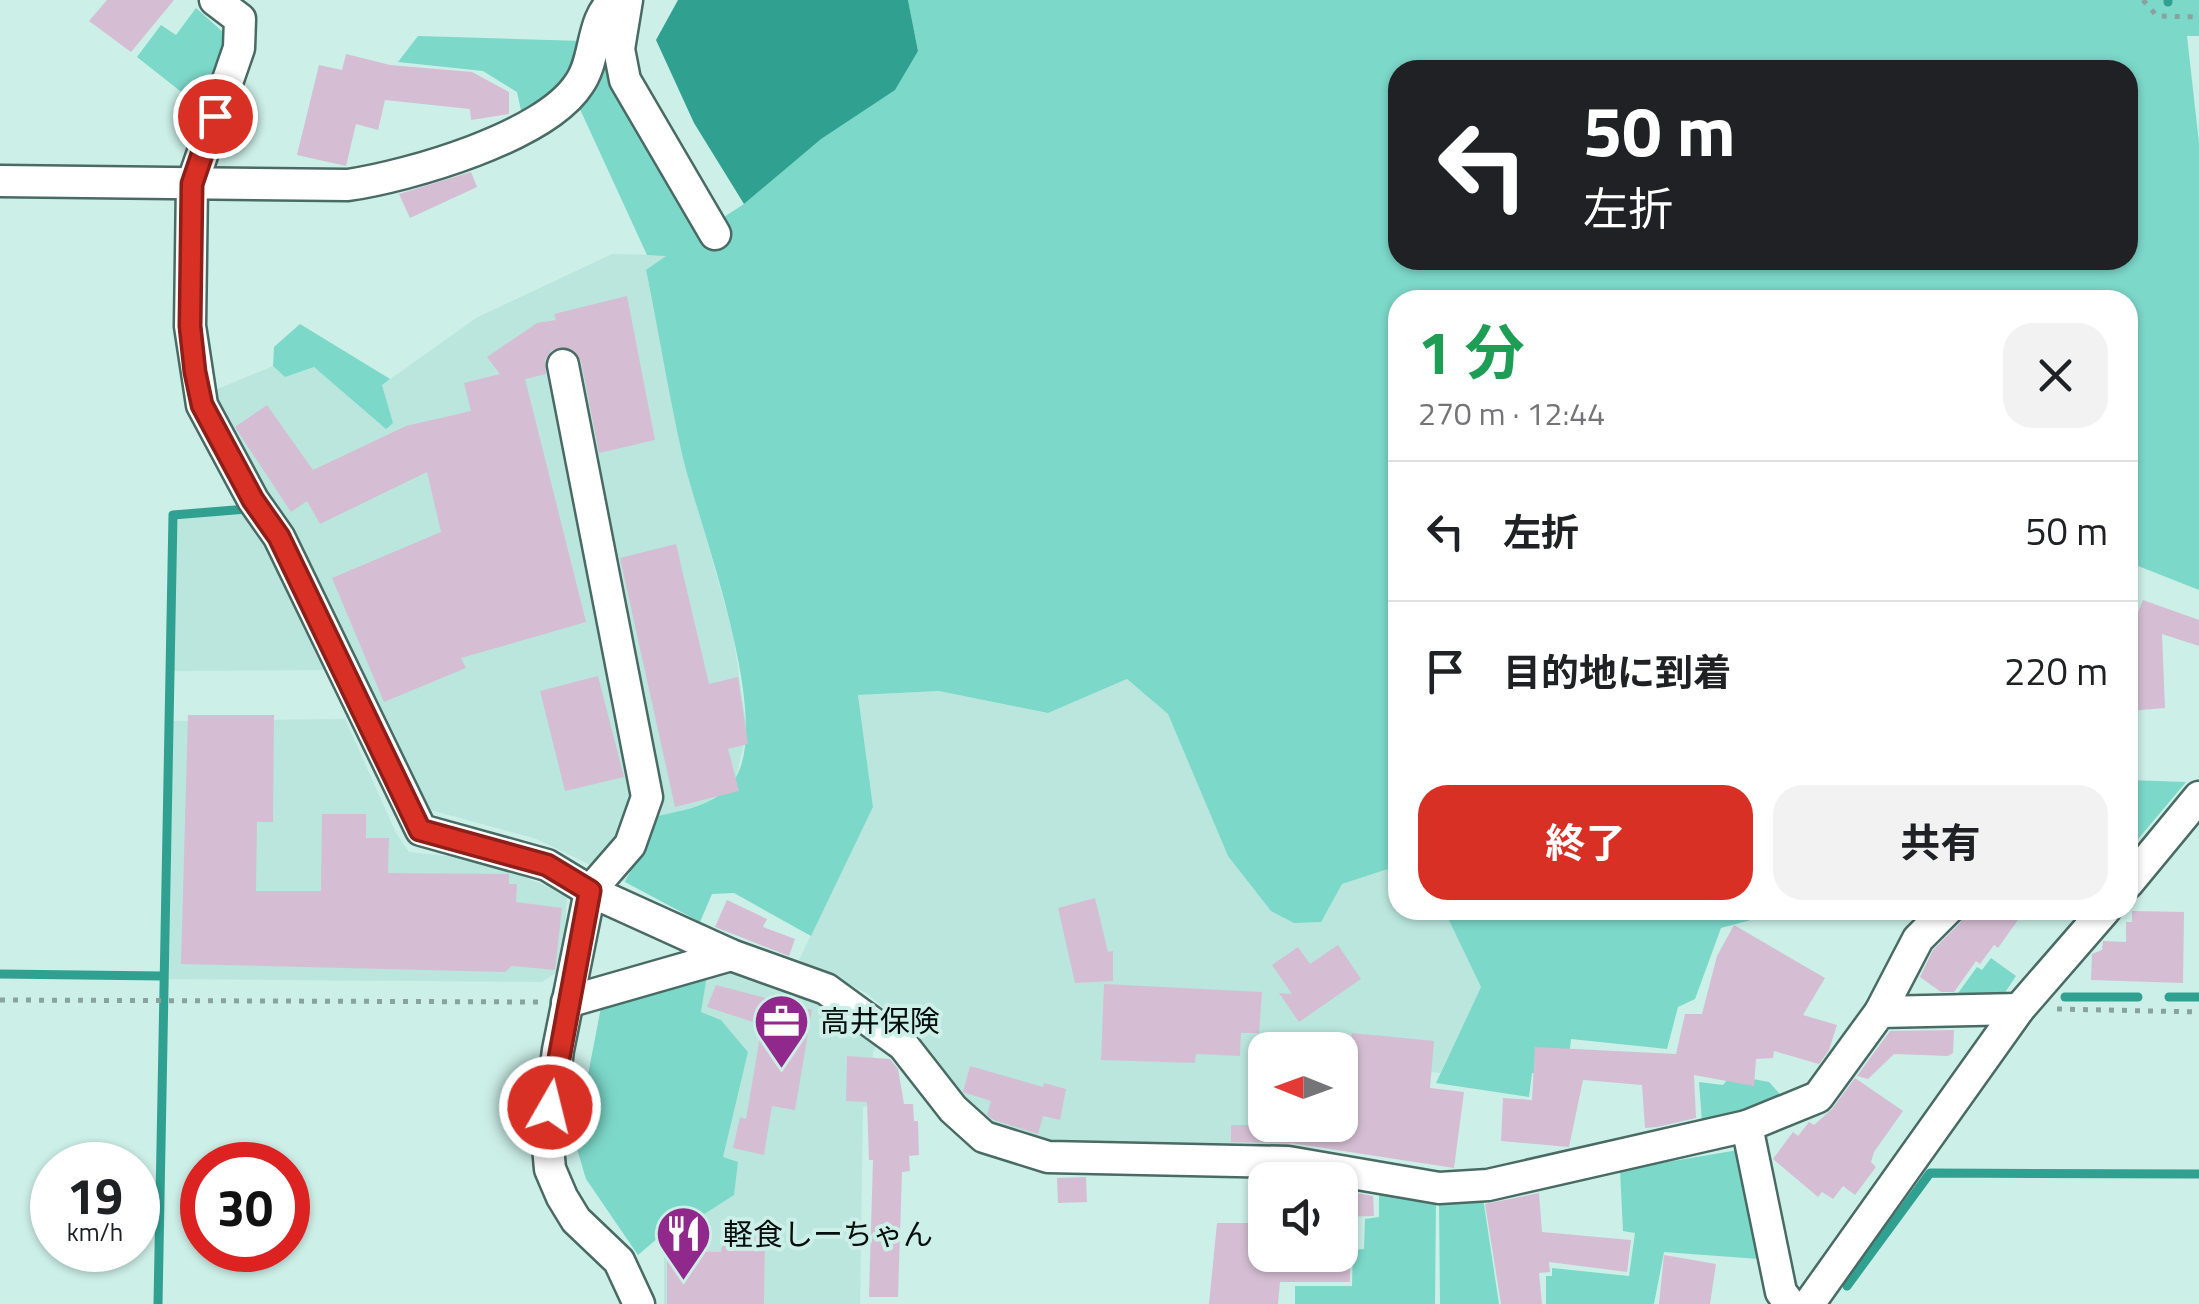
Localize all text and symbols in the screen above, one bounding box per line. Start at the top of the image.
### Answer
pin [173,74,258,159]
text: 50 m [1583,77,1736,183]
icon: arrive [188,89,243,144]
icon: left [1418,100,1548,230]
text: 左折 [1583,174,1673,242]
text: 1 分 [1418,306,1525,397]
button: close [2003,323,2108,428]
text: 270 m · 12:44 [1418,389,1605,437]
text: 50 m [2025,502,2108,560]
text: 左折 [1503,503,1579,561]
icon: left [1418,504,1473,559]
text: 220 m [2004,642,2108,700]
text: 目的地に到着 [1503,643,1731,701]
icon: arrive [1418,644,1473,699]
button: 終了 [1418,785,1753,900]
button: 共有 [1773,785,2108,900]
office icon: 高井保険 [751,991,811,1070]
place label: 高井保険 [820,998,940,1044]
north arrow [1248,1032,1358,1142]
map controls [1248,1032,1358,1272]
position arrow [498,1055,602,1159]
speed limit sign: 30 [180,1142,310,1272]
text: 19 [67,1157,123,1233]
button: sound [1248,1162,1358,1272]
restaurant icon: 軽食しーちゃん [654,1204,714,1283]
place label: 軽食しーちゃん [723,1211,933,1257]
text: km/h [67,1213,123,1251]

